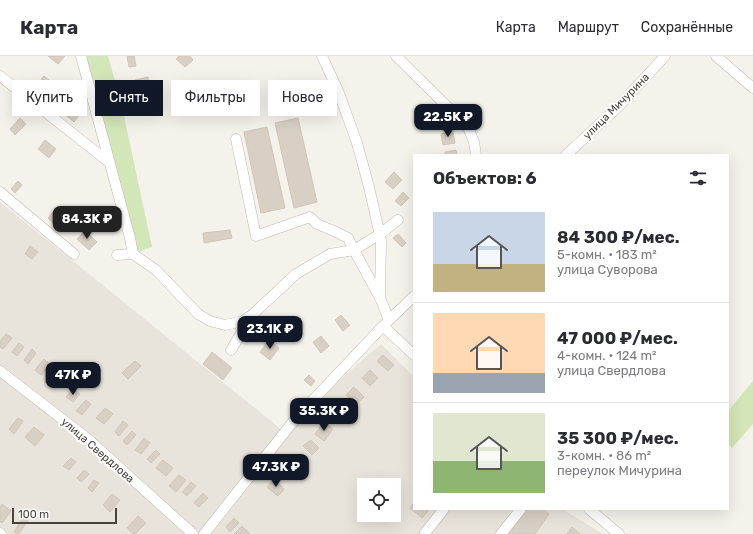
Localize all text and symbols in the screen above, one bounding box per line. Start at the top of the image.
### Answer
text: Карта [20,16,78,39]
text: Карта [496,19,536,36]
text: Маршрут [558,19,619,36]
text: Сохранённые [641,19,733,36]
street label: улица Мичурина [581,71,652,142]
chip: Купить [12,80,87,116]
chip: Снять [95,80,163,116]
chip: Фильтры [171,80,260,116]
chip: Новое [268,80,337,116]
pin: 22.5K ₽ [411,104,485,138]
text: 22.5K ₽ [423,109,473,124]
icon: filters [687,167,709,189]
text: Объектов: 6 [433,168,537,188]
pin: 84.3K ₽ [50,206,124,240]
text: 84.3K ₽ [62,211,112,226]
text: 84 300 ₽/мес. [557,227,680,247]
icon: home [465,228,513,276]
text: 5-комн. · 183 m² [557,247,657,262]
text: улица Суворова [557,262,658,277]
pin: 23.1K ₽ [233,316,307,350]
text: 23.1K ₽ [246,321,294,336]
text: 47 000 ₽/мес. [557,328,678,348]
icon: home [465,329,513,377]
text: 4-комн. · 124 m² [557,348,657,363]
pin: 47K ₽ [45,362,101,396]
text: улица Свердлова [557,363,666,378]
text: 47K ₽ [55,367,91,382]
pin: 35.3K ₽ [287,398,361,432]
text: 35.3K ₽ [299,403,349,418]
street label: улица Свердлова [59,415,137,485]
text: 35 300 ₽/мес. [557,428,679,448]
icon: home [465,429,513,477]
text: 3-комн. · 86 m² [557,448,651,463]
pin: 47.3K ₽ [239,454,313,488]
text: 47.3K ₽ [252,459,300,474]
text: переулок Мичурина [557,463,682,478]
map controls [357,478,401,522]
button: locate [357,478,401,522]
scale bar [12,506,117,525]
text: 100 m [18,508,49,521]

